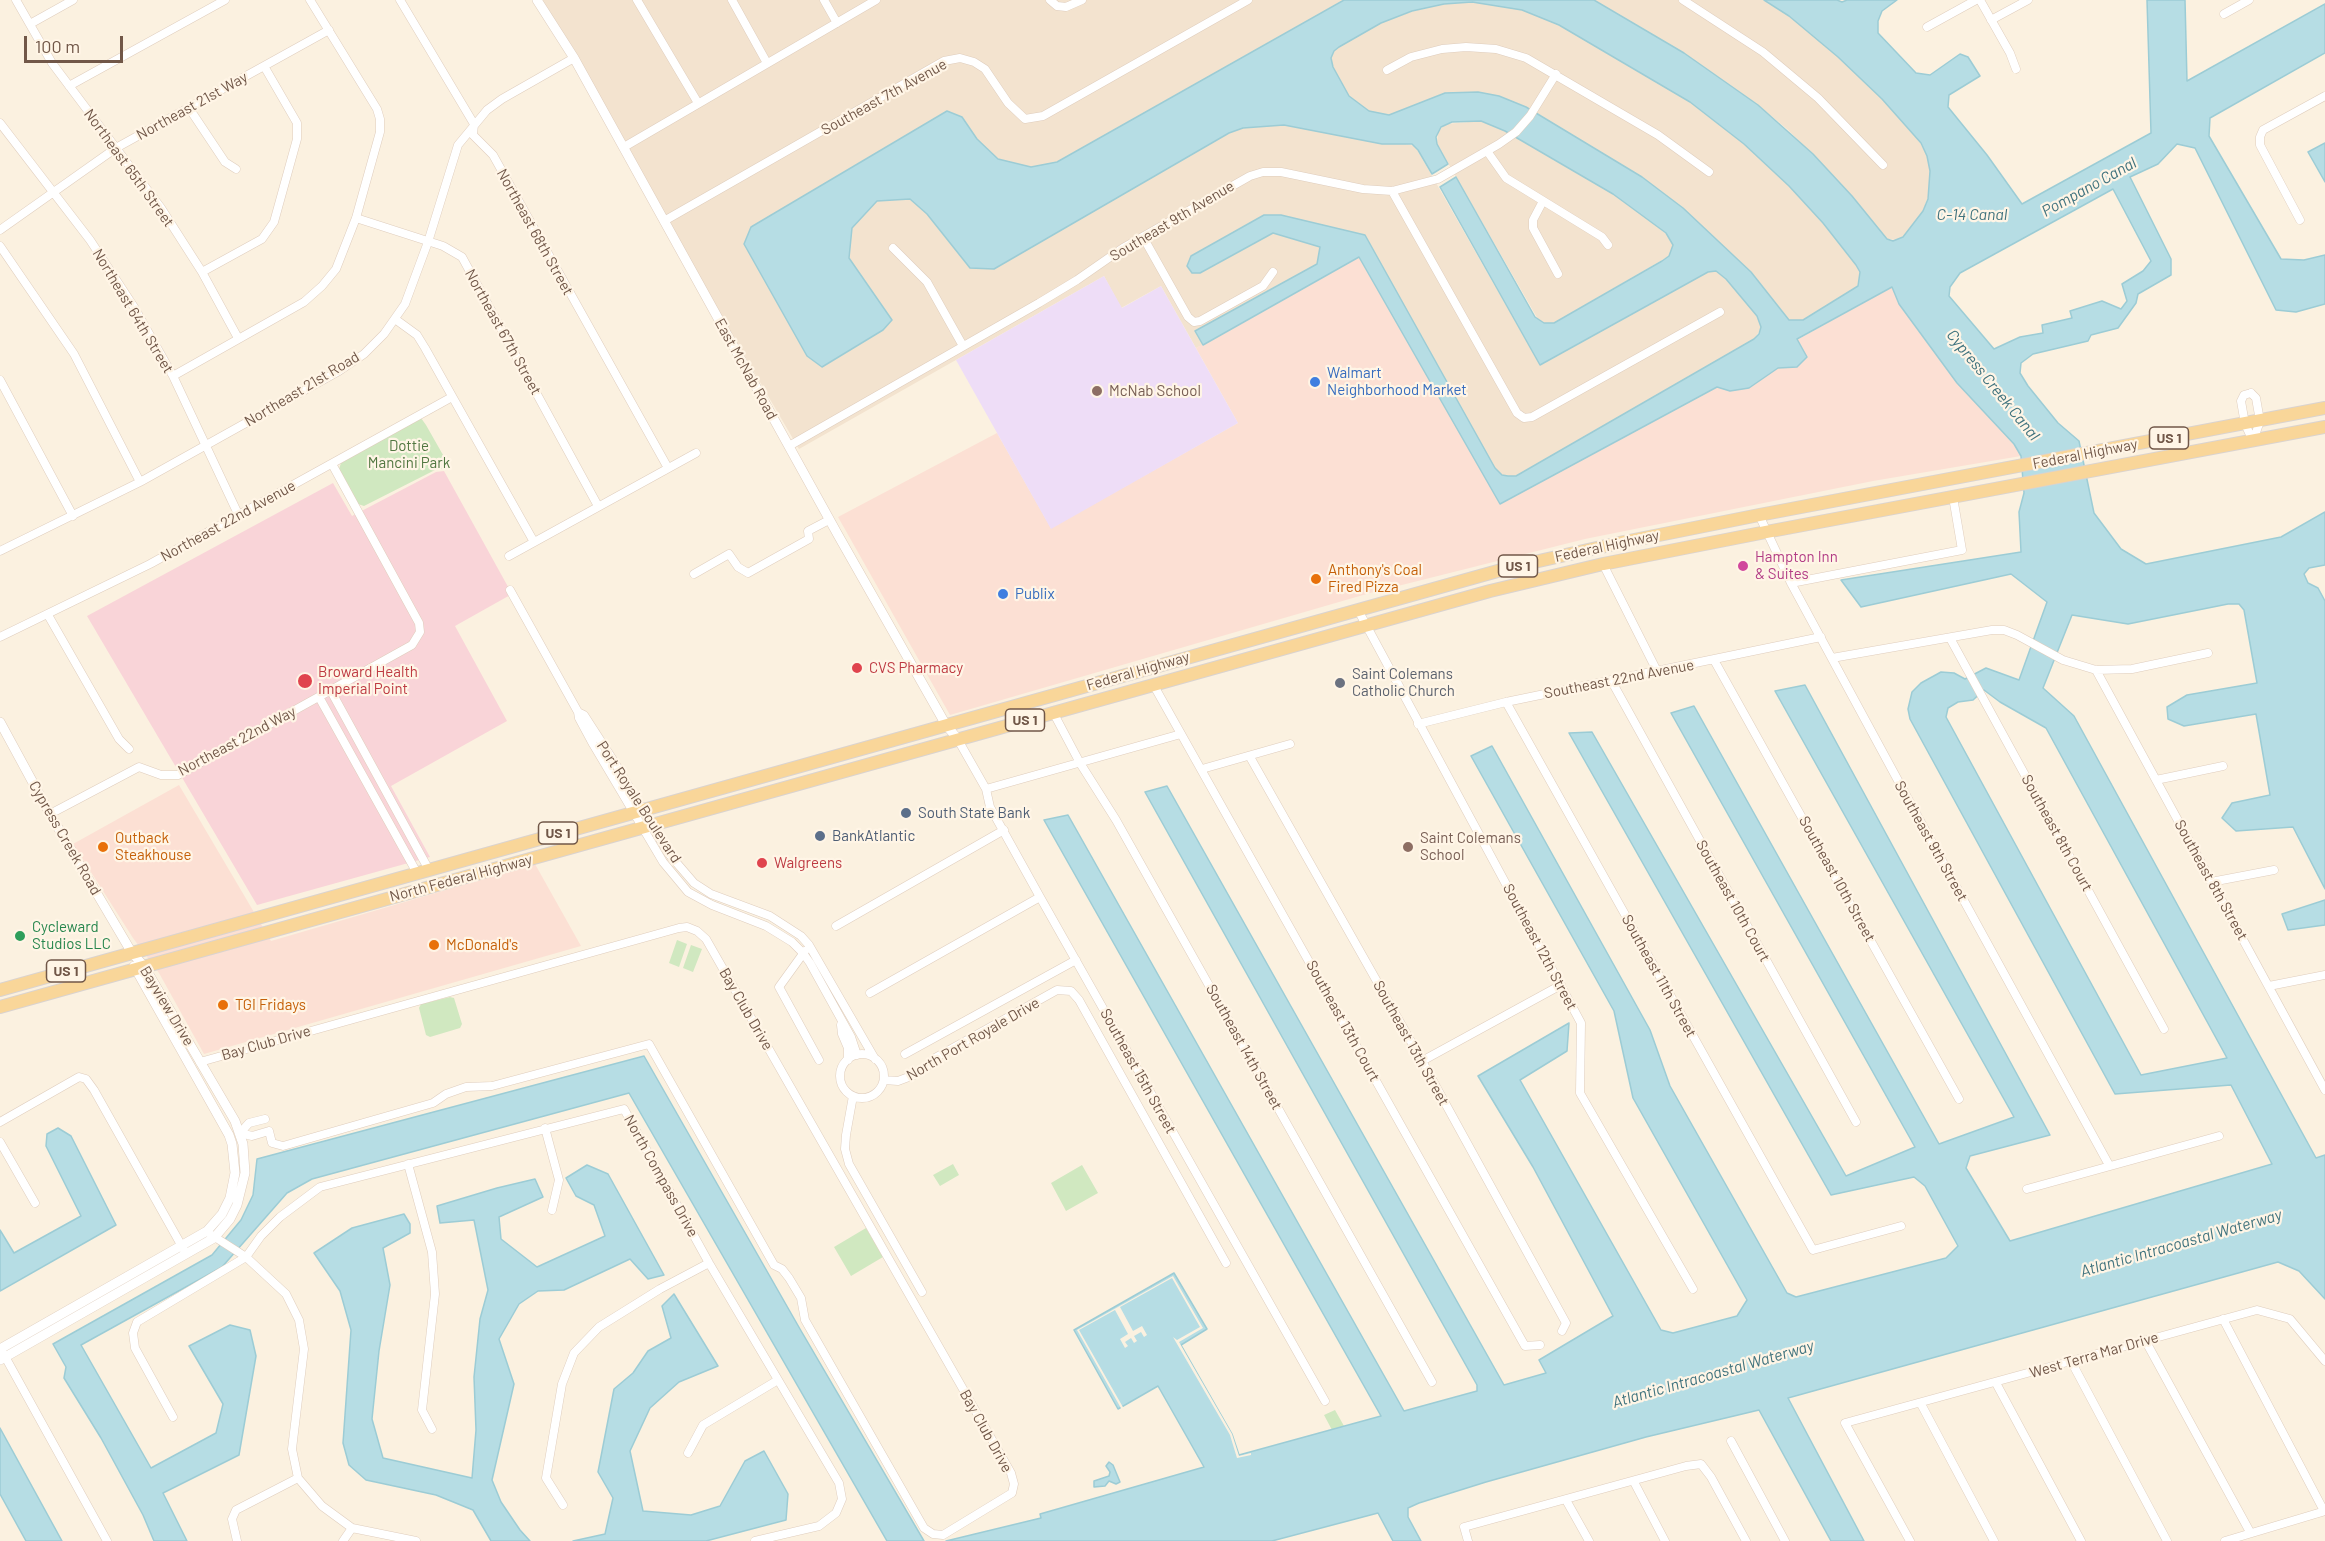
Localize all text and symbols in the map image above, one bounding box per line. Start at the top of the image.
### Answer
scale bar [27,24,126,62]
text: 100 m [35,35,80,57]
street label: Southeast 7th Avenue [818,55,950,139]
street label: Northeast 21st Way [133,68,251,144]
street label: Northeast 65th Street [80,105,178,231]
water label: Pompano Canal [2038,153,2140,221]
street label: Northeast 68th Street [493,166,577,298]
street label: Southeast 9th Avenue [1107,177,1237,265]
water label: C-14 Canal [1937,205,2007,225]
street label: Northeast 64th Street [89,245,177,377]
street label: Northeast 67th Street [461,266,545,398]
street label: East McNab Road [711,315,781,423]
water label: Cypress Creek Canal [1942,326,2044,444]
street label: Northeast 21st Road [241,348,363,430]
place label: Walmart Neighborhood Market [1327,364,1467,399]
marker: Walmart Neighborhood Market [1308,375,1322,389]
place label: McNab School [1109,382,1201,400]
marker: McNab School [1090,384,1104,398]
road number: US 1 [2150,427,2188,449]
street label: Federal Highway [2031,435,2139,473]
park label: Dottie Mancini Park [368,437,450,472]
street label: Northeast 22nd Avenue [157,476,299,566]
street label: Federal Highway [1553,526,1661,566]
place label: Hampton Inn & Suites [1755,548,1838,583]
road number: US 1 [1498,555,1538,577]
marker: Hampton Inn & Suites [1736,559,1750,573]
place label: Anthony's Coal Fired Pizza [1328,561,1422,596]
marker: Anthony's Coal Fired Pizza [1309,572,1323,586]
place label: Publix [1015,585,1055,603]
marker: Publix [996,587,1010,601]
street label: Federal Highway [1084,648,1192,694]
street label: Southeast 22nd Avenue [1542,656,1696,702]
place label: CVS Pharmacy [869,659,963,677]
marker: CVS Pharmacy [850,661,864,675]
place label: Broward Health Imperial Point [318,663,418,698]
place label: Saint Colemans Catholic Church [1352,665,1455,700]
marker: Broward Health Imperial Point [296,672,314,690]
marker: Saint Colemans Catholic Church [1333,676,1347,690]
street label: Northeast 22nd Way [175,702,299,780]
road number: US 1 [1006,709,1044,731]
street label: Port Royale Boulevard [593,738,685,866]
street label: Southeast 8th Court [2018,772,2096,894]
street label: Cypress Creek Road [25,778,105,898]
street label: Southeast 9th Street [1890,778,1972,904]
place label: South State Bank [918,804,1030,822]
marker: South State Bank [899,806,913,820]
street label: Southeast 10th Street [1795,813,1879,945]
street label: Southeast 8th Street [2170,817,2252,943]
road number: US 1 [538,822,578,844]
place label: BankAtlantic [832,827,915,845]
place label: Outback Steakhouse [115,829,191,864]
marker: BankAtlantic [813,829,827,843]
place label: Saint Colemans School [1420,829,1521,864]
street label: Southeast 10th Court [1692,837,1774,965]
marker: Outback Steakhouse [96,840,110,854]
marker: Saint Colemans School [1401,840,1415,854]
street label: North Federal Highway [388,850,534,906]
place label: Walgreens [774,854,842,872]
marker: Walgreens [755,856,769,870]
street label: Southeast 12th Street [1499,881,1581,1013]
street label: Southeast 11th Street [1618,911,1700,1041]
place label: Cycleward Studios LLC [32,918,111,953]
marker: Cycleward Studios LLC [13,929,27,943]
place label: McDonald's [446,936,518,954]
marker: McDonald's [427,938,441,952]
street label: Southeast 13th Court [1302,957,1384,1085]
road number: US 1 [46,960,86,982]
street label: Bayview Drive [136,963,198,1049]
street label: Bay Club Drive [715,965,777,1053]
street label: Southeast 13th Street [1369,977,1453,1109]
street label: Southeast 14th Street [1202,981,1286,1113]
street label: North Port Royale Drive [903,994,1043,1084]
place label: TGI Fridays [235,996,306,1014]
marker: TGI Fridays [216,998,230,1012]
street label: Southeast 15th Street [1096,1005,1180,1137]
street label: Bay Club Drive [219,1022,313,1064]
street label: North Compass Drive [620,1112,702,1240]
water label: Atlantic Intracoastal Waterway [2078,1205,2284,1281]
street label: West Terra Mar Drive [2027,1328,2161,1382]
water label: Atlantic Intracoastal Waterway [1610,1336,1816,1412]
street label: Bay Club Drive [956,1386,1016,1476]

